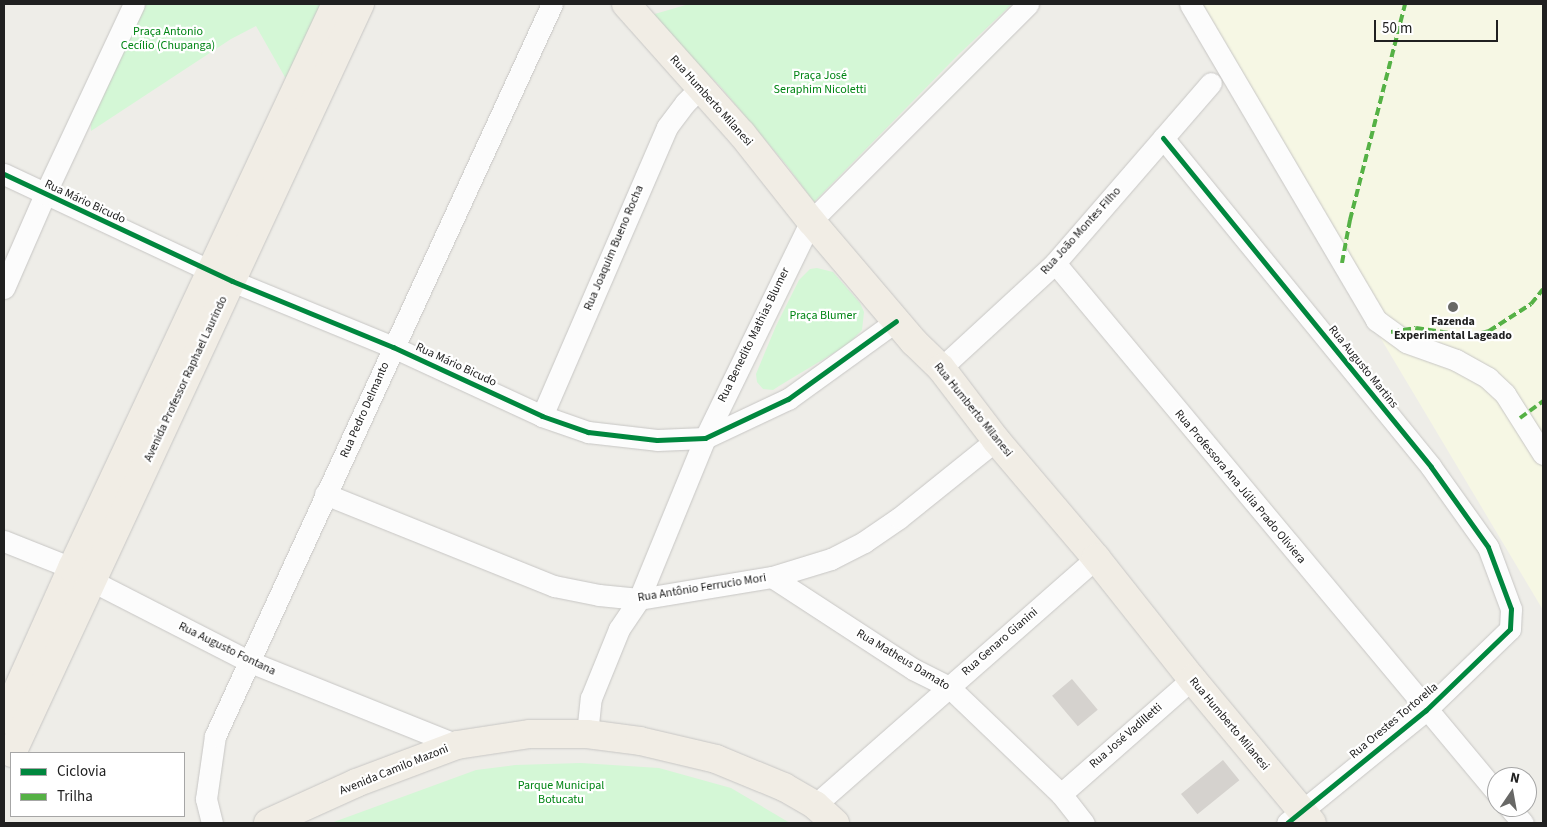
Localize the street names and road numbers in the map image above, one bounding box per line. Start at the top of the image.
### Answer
street label: Rua Humberto Milanesi [667,53,755,149]
street label: Rua Mário Bicudo [42,177,128,227]
street label: Rua Joaquim Bueno Rocha [581,183,647,313]
street label: Rua João Montes Filho [1038,184,1124,278]
street label: Rua Benedito Mathias Blumer [715,265,793,405]
street label: Avenida Professor Raphael Laurindo [141,294,231,464]
street label: Rua Augusto Martins [1325,323,1401,411]
street label: Rua Mário Bicudo [413,340,499,390]
street label: Rua Pedro Delmanto [337,360,393,460]
street label: Rua Humberto Milanesi [931,360,1015,460]
street label: Rua Professora Ana Júlia Prado Oliviera [1171,407,1309,567]
street label: Rua Antônio Ferrucio Mori [637,571,767,605]
street label: Rua Genaro Gianini [959,605,1041,679]
street label: Rua Augusto Fontana [176,619,278,679]
street label: Rua Matheus Damato [854,626,952,694]
street label: Rua Humberto Milanesi [1186,675,1272,773]
street label: Rua Orestes Tortorella [1347,680,1441,762]
street label: Rua José Vadilletti [1087,700,1165,772]
street label: Avenida Camilo Mazoni [337,742,451,798]

